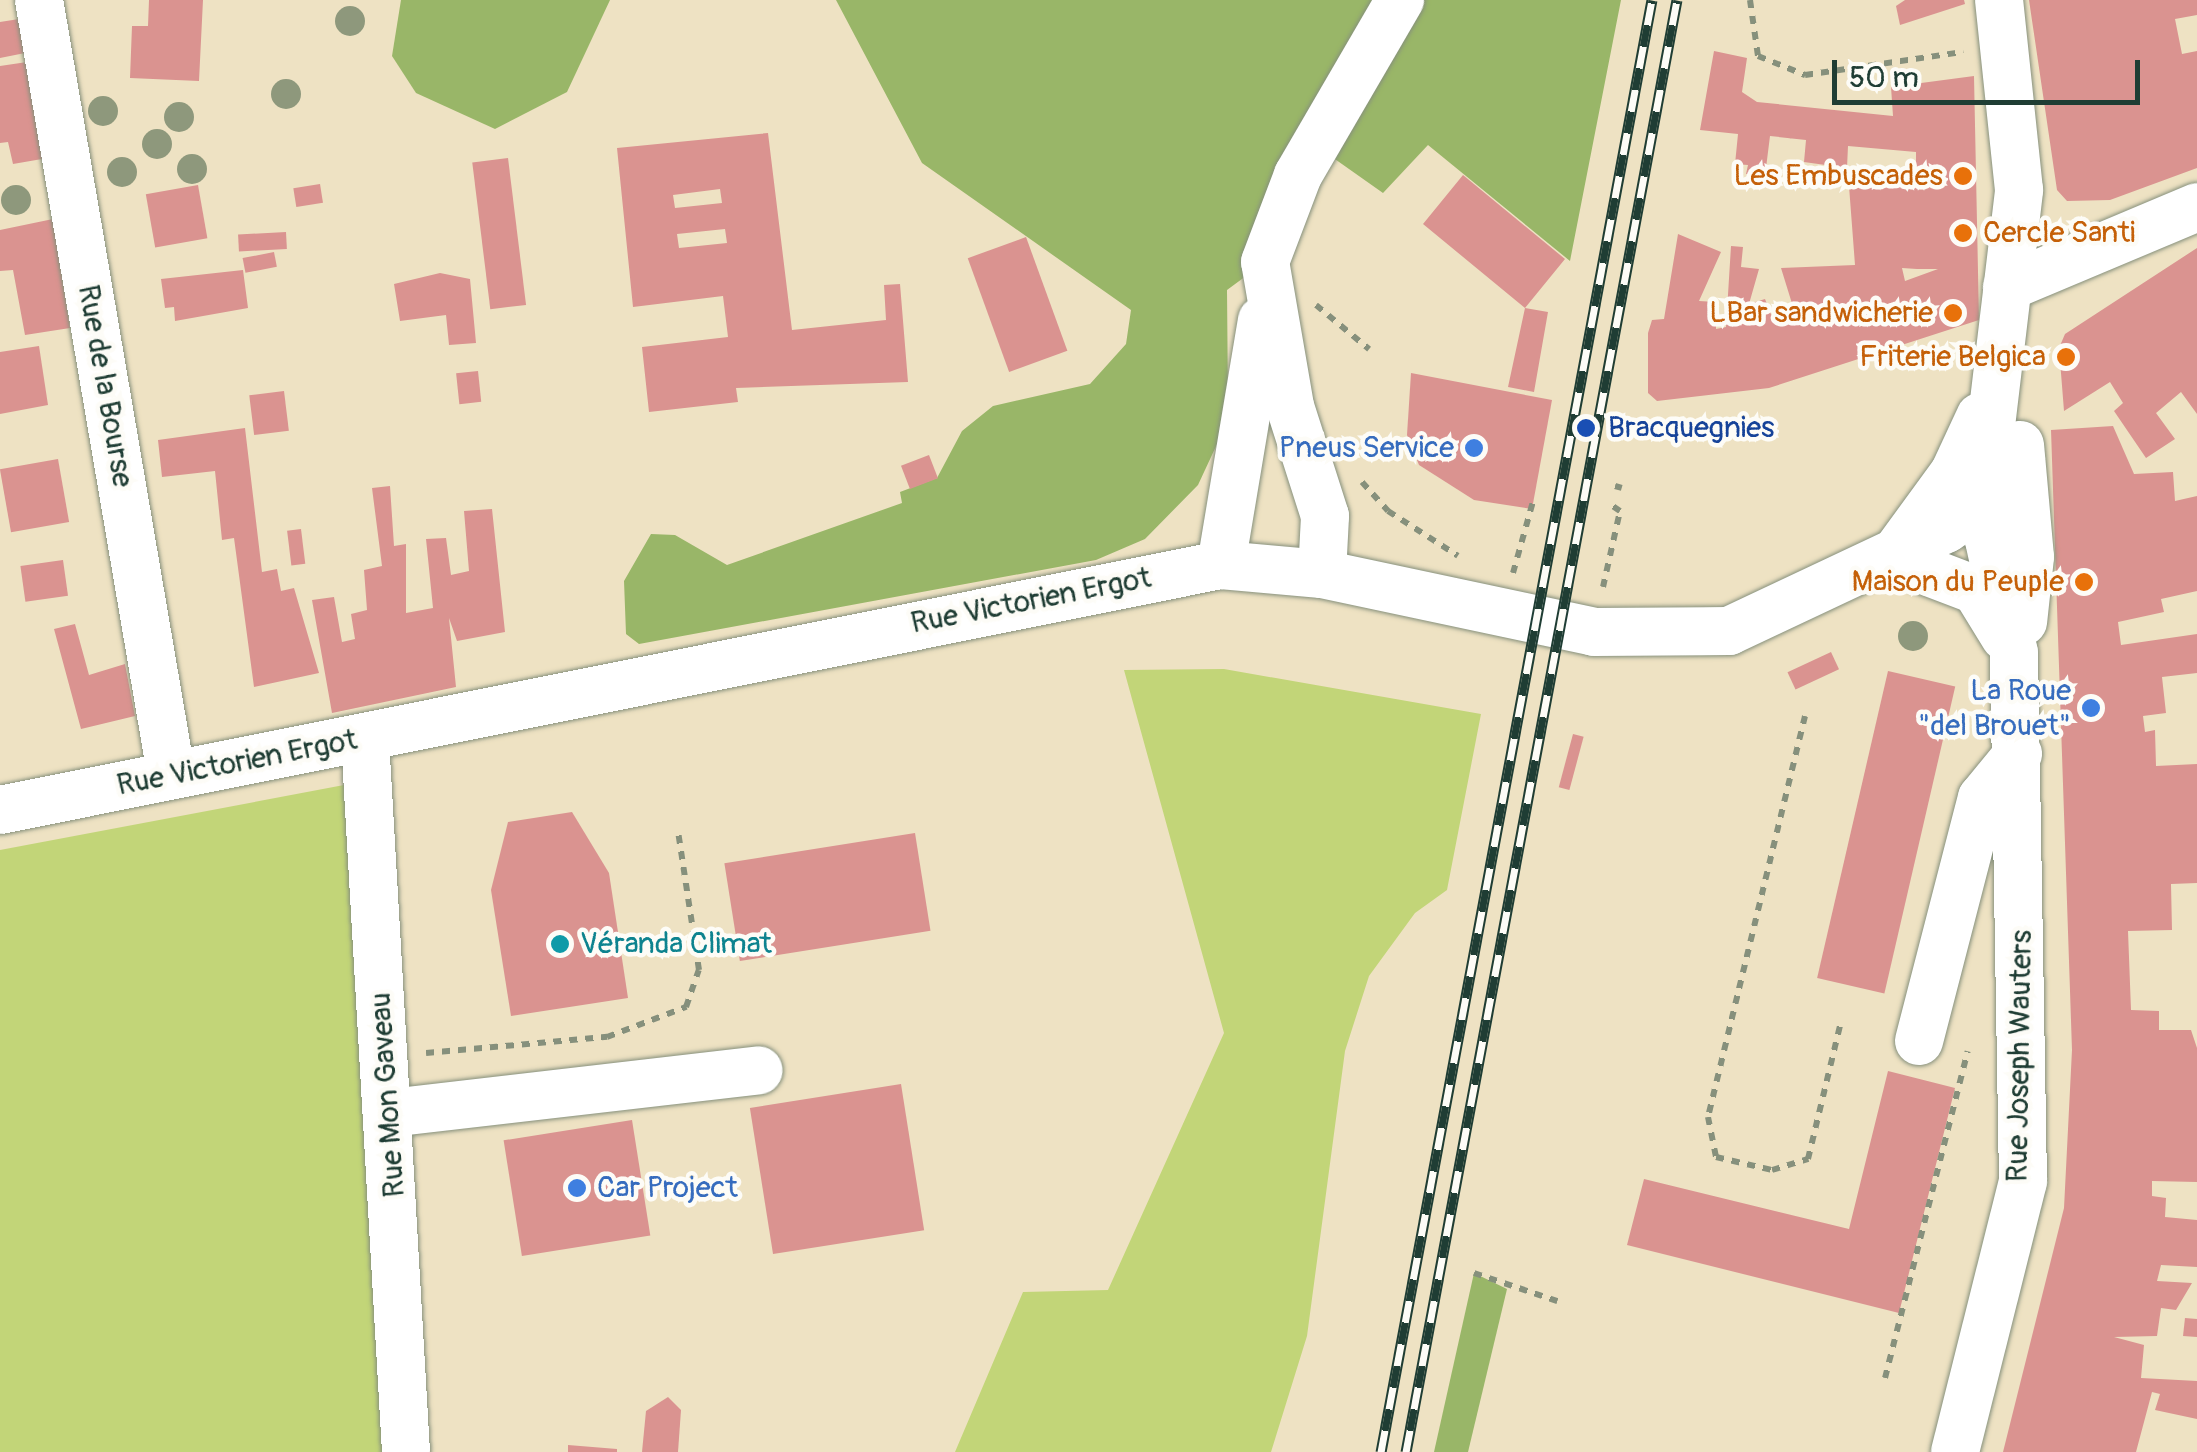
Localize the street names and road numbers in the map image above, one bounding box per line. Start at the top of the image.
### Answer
street label: Rue de la Bourse [69,282,141,490]
street label: Rue Victorien Ergot [908,560,1154,642]
street label: Rue Victorien Ergot [114,722,360,804]
street label: Rue Joseph Wauters [2000,930,2040,1182]
street label: Rue Mon Gaveau [363,991,413,1199]

